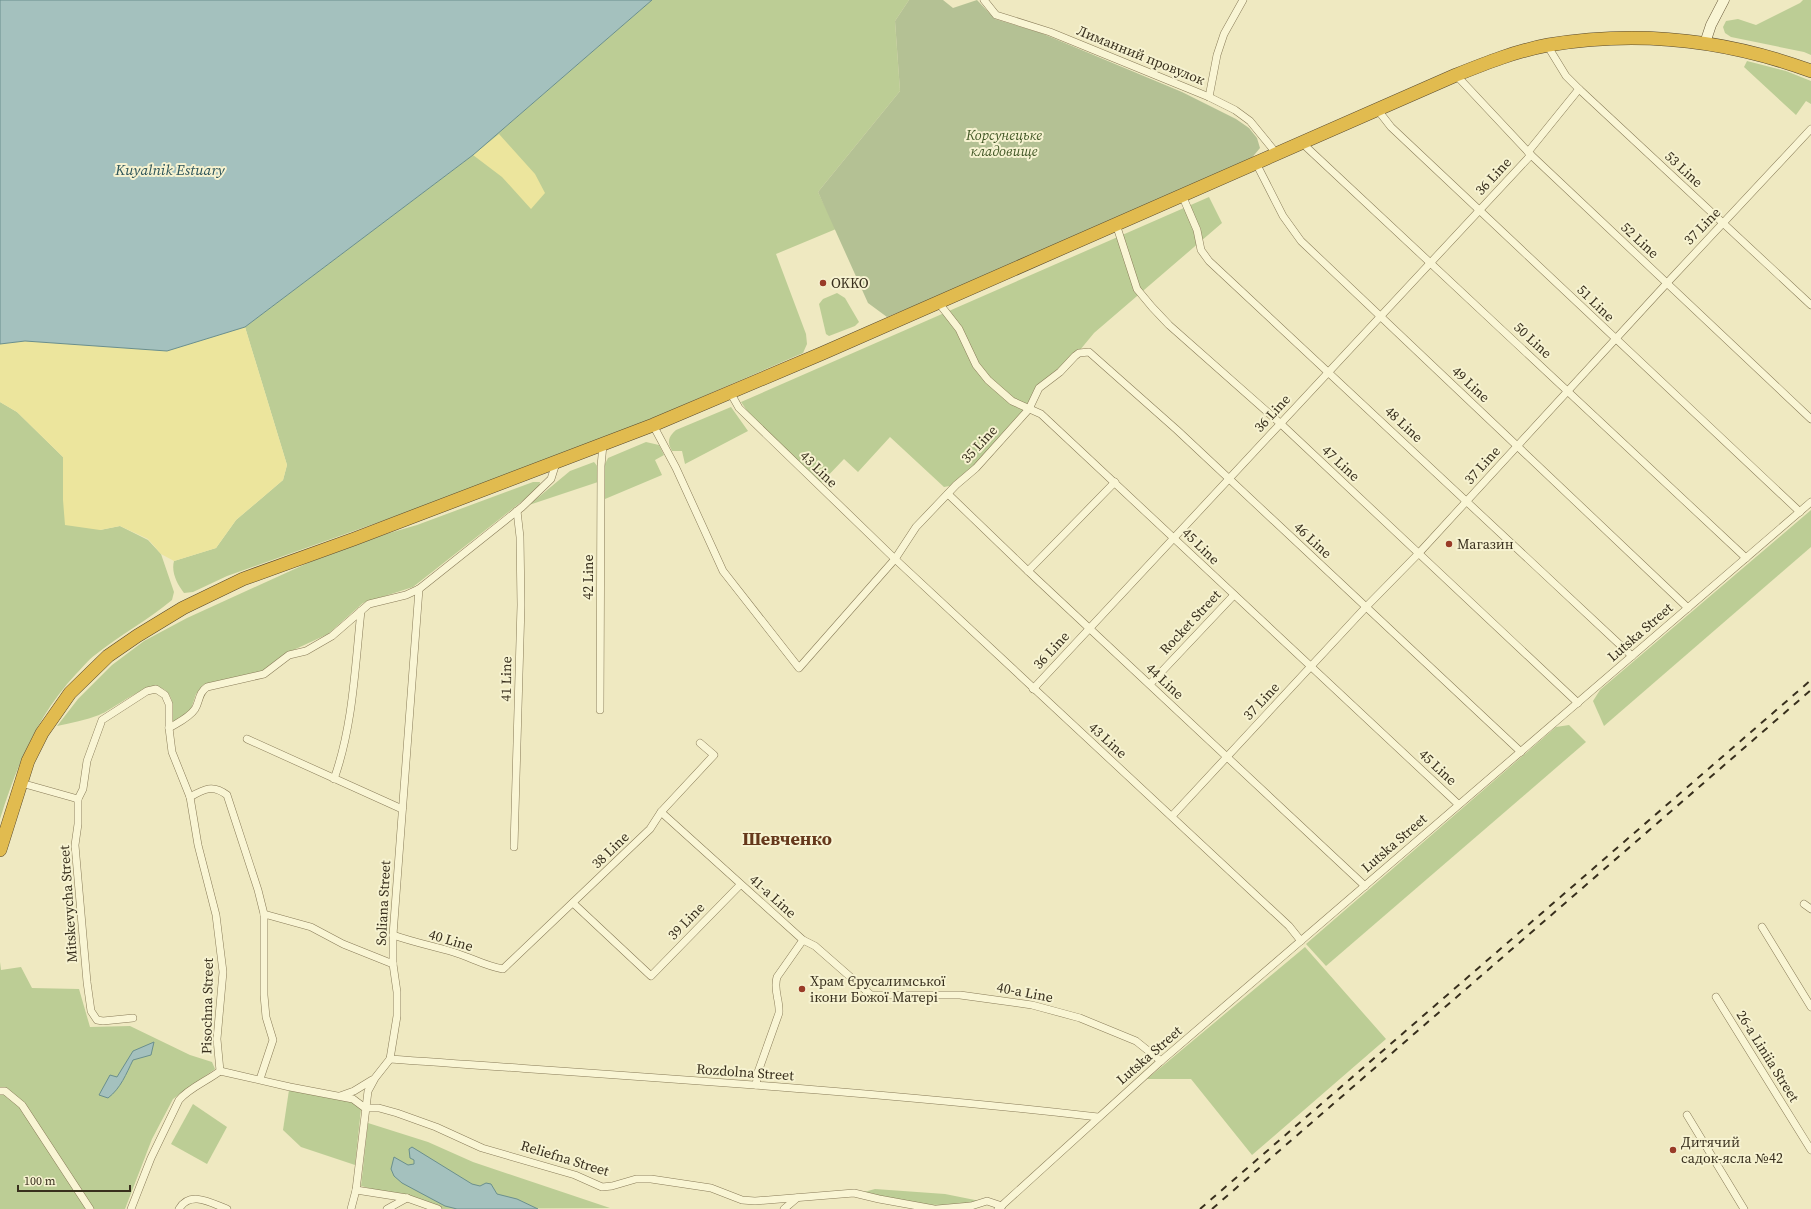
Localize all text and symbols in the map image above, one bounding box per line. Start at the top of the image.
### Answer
street label: Лиманний провулок [1074,20,1208,90]
park label: Корсунецьке кладовище [965,125,1042,161]
street label: 53 Line [1661,146,1707,192]
street label: 36 Line [1470,153,1516,199]
water label: Kuyalnik Estuary [114,159,226,180]
street label: 37 Line [1679,203,1725,249]
street label: 52 Line [1617,217,1663,263]
place label: OKKO [831,273,869,293]
marker: OKKO [818,278,828,288]
street label: 51 Line [1573,280,1619,326]
street label: 50 Line [1510,317,1556,363]
street label: 49 Line [1448,361,1494,407]
street label: 36 Line [1249,390,1295,436]
street label: 48 Line [1381,401,1427,447]
street label: 35 Line [956,421,1002,467]
street label: 47 Line [1318,440,1364,486]
street label: 37 Line [1459,441,1505,489]
street label: 43 Line [796,446,842,492]
street label: 46 Line [1290,517,1336,563]
street label: 45 Line [1178,523,1224,569]
place label: Магазин [1457,534,1514,554]
marker: Магазин [1444,539,1454,549]
street label: 42 Line [578,554,598,600]
street label: Rocket Street [1155,585,1226,659]
street label: Lutska Street [1603,598,1677,666]
street label: 36 Line [1028,627,1074,673]
street label: 41 Line [496,656,516,702]
street label: 44 Line [1142,658,1188,704]
street label: 37 Line [1238,678,1284,724]
street label: 43 Line [1084,717,1132,763]
street label: 45 Line [1415,744,1461,790]
street label: Lutska Street [1357,809,1431,877]
district label: Шевченко [742,826,832,851]
street label: 38 Line [587,827,633,873]
street label: Mitskevycha Street [54,844,82,963]
street label: Soliana Street [371,860,395,946]
street label: 41-a Line [745,870,801,922]
street label: 39 Line [663,898,709,944]
street label: 40 Line [426,924,476,956]
street label: Pisochna Street [196,957,218,1054]
place label: Храм Єрусалимської ікони Божої Матері [810,971,946,1007]
street label: 40-a Line [995,977,1055,1007]
marker: Храм Єрусалимської ікони Божої Матері [797,984,807,994]
street label: 26-a Liniia Street [1732,1006,1804,1106]
street label: Lutska Street [1112,1021,1186,1089]
street label: Rozdolna Street [696,1059,795,1085]
place label: Дитячий садок-ясла №42 [1681,1132,1783,1168]
street label: Reliefna Street [518,1135,612,1181]
marker: Дитячий садок-ясла №42 [1668,1145,1678,1155]
scale bar [18,1167,130,1193]
text: 100 m [24,1173,56,1189]

